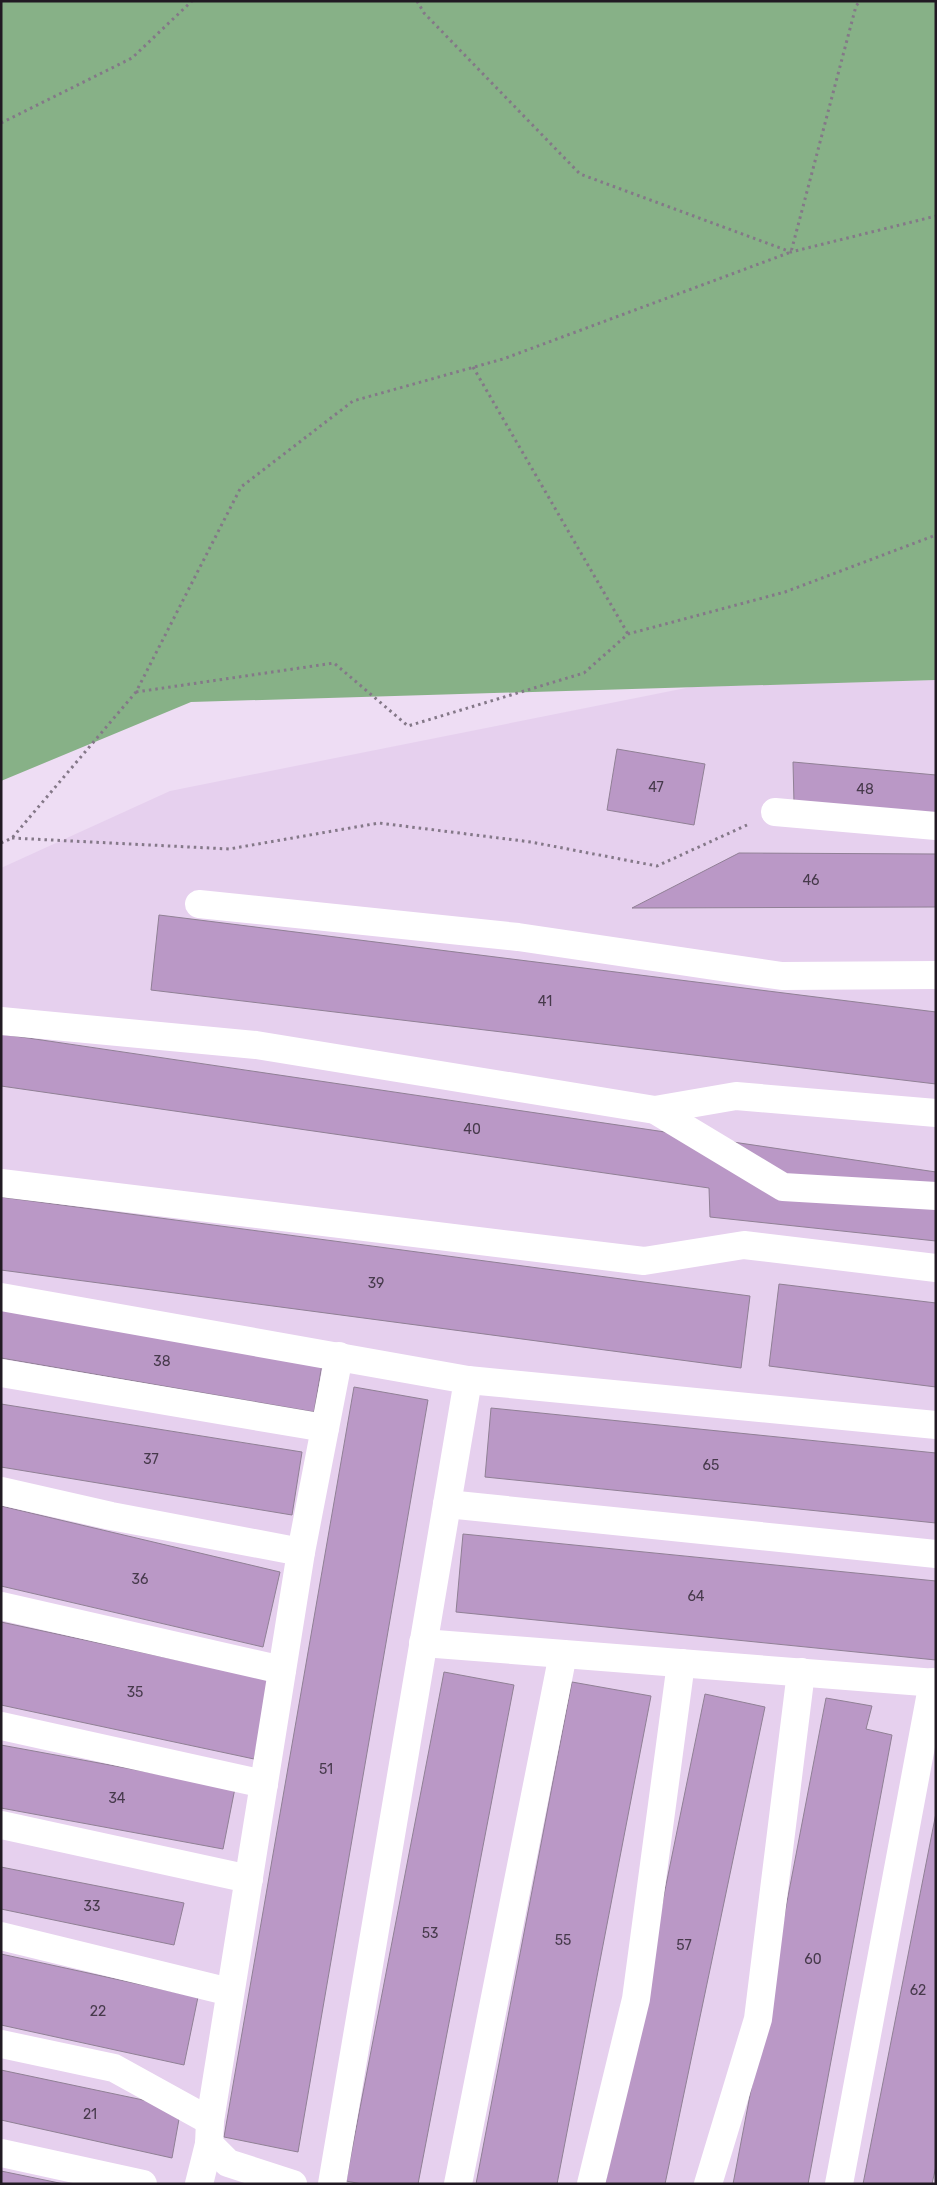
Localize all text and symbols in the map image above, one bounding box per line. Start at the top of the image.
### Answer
house number: 47 [648,779,664,796]
house number: 48 [856,781,874,798]
house number: 46 [802,872,820,889]
house number: 41 [538,993,552,1010]
house number: 40 [463,1121,481,1138]
house number: 39 [368,1275,384,1292]
house number: 38 [153,1353,171,1370]
house number: 37 [143,1451,159,1468]
house number: 65 [703,1457,719,1474]
house number: 36 [132,1571,148,1588]
house number: 64 [687,1588,705,1605]
house number: 35 [127,1684,143,1701]
house number: 51 [319,1761,333,1778]
house number: 34 [108,1790,126,1807]
house number: 33 [84,1898,100,1915]
house number: 53 [422,1925,438,1942]
house number: 55 [555,1932,571,1949]
house number: 57 [676,1937,692,1954]
house number: 60 [804,1951,822,1968]
house number: 62 [910,1982,926,1999]
house number: 22 [90,2003,106,2020]
house number: 21 [83,2106,97,2123]

